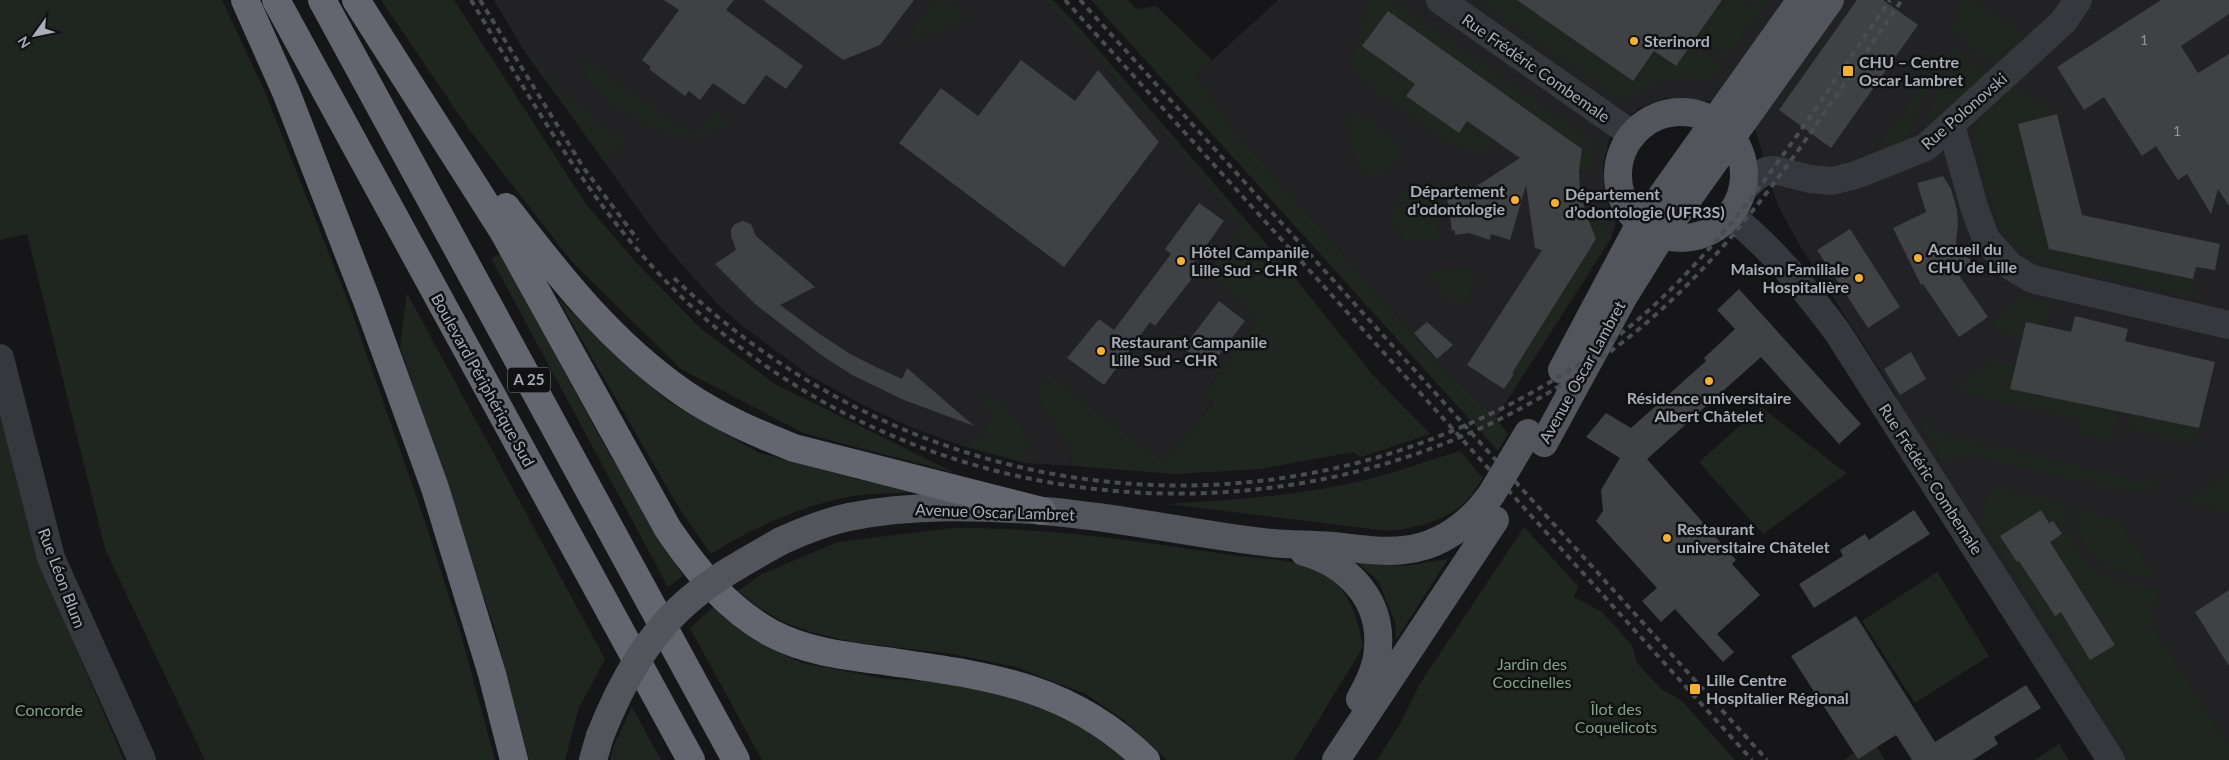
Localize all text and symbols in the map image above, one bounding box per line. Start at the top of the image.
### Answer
street label: Rue Frédéric Combemale [1459,9,1614,126]
north arrow [10,10,60,60]
place label: Sterinord [1644,31,1710,50]
house number: 1 [2140,31,2148,48]
text: N [14,33,34,52]
marker: Sterinord [1628,35,1640,47]
place label: CHU – Centre Oscar Lambret [1859,52,1963,89]
marker: CHU – Centre Oscar Lambret [1841,64,1855,78]
street label: Rue Polonovski [1917,68,2010,153]
house number: 1 [2173,122,2181,139]
place label: Département d’odontologie [1407,181,1505,218]
place label: Département d’odontologie (UFR3S) [1565,184,1725,221]
marker: Département d’odontologie [1509,194,1521,206]
marker: Département d’odontologie (UFR3S) [1549,197,1561,209]
place label: Accueil du CHU de Lille [1927,239,2018,276]
place label: Hôtel Campanile Lille Sud - CHR [1191,242,1310,279]
marker: Accueil du CHU de Lille [1912,252,1924,264]
marker: Hôtel Campanile Lille Sud - CHR [1175,255,1187,267]
place label: Maison Familiale Hospitalière [1731,259,1849,296]
marker: Maison Familiale Hospitalière [1853,272,1865,284]
street label: Boulevard Périphérique Sud [428,290,539,470]
street label: Avenue Oscar Lambret [1535,297,1629,446]
place label: Restaurant Campanile Lille Sud - CHR [1111,332,1268,369]
marker: Restaurant Campanile Lille Sud - CHR [1095,345,1107,357]
road number: A 25 [508,368,550,392]
marker: Résidence universitaire Albert Châtelet [1703,375,1715,387]
place label: Résidence universitaire Albert Châtelet [1627,388,1792,425]
street label: Rue Frédéric Combemale [1876,400,1987,558]
street label: Avenue Oscar Lambret [915,499,1075,524]
place label: Restaurant universitaire Châtelet [1677,519,1830,556]
street label: Rue Léon Blum [35,525,90,630]
marker: Restaurant universitaire Châtelet [1661,532,1673,544]
park label: Jardin des Coccinelles [1493,654,1572,691]
place label: Lille Centre Hospitalier Régional [1706,670,1849,707]
marker: Lille Centre Hospitalier Régional [1688,682,1702,696]
park label: Îlot des Coquelicots [1575,699,1657,736]
park label: Concorde [15,700,83,719]

